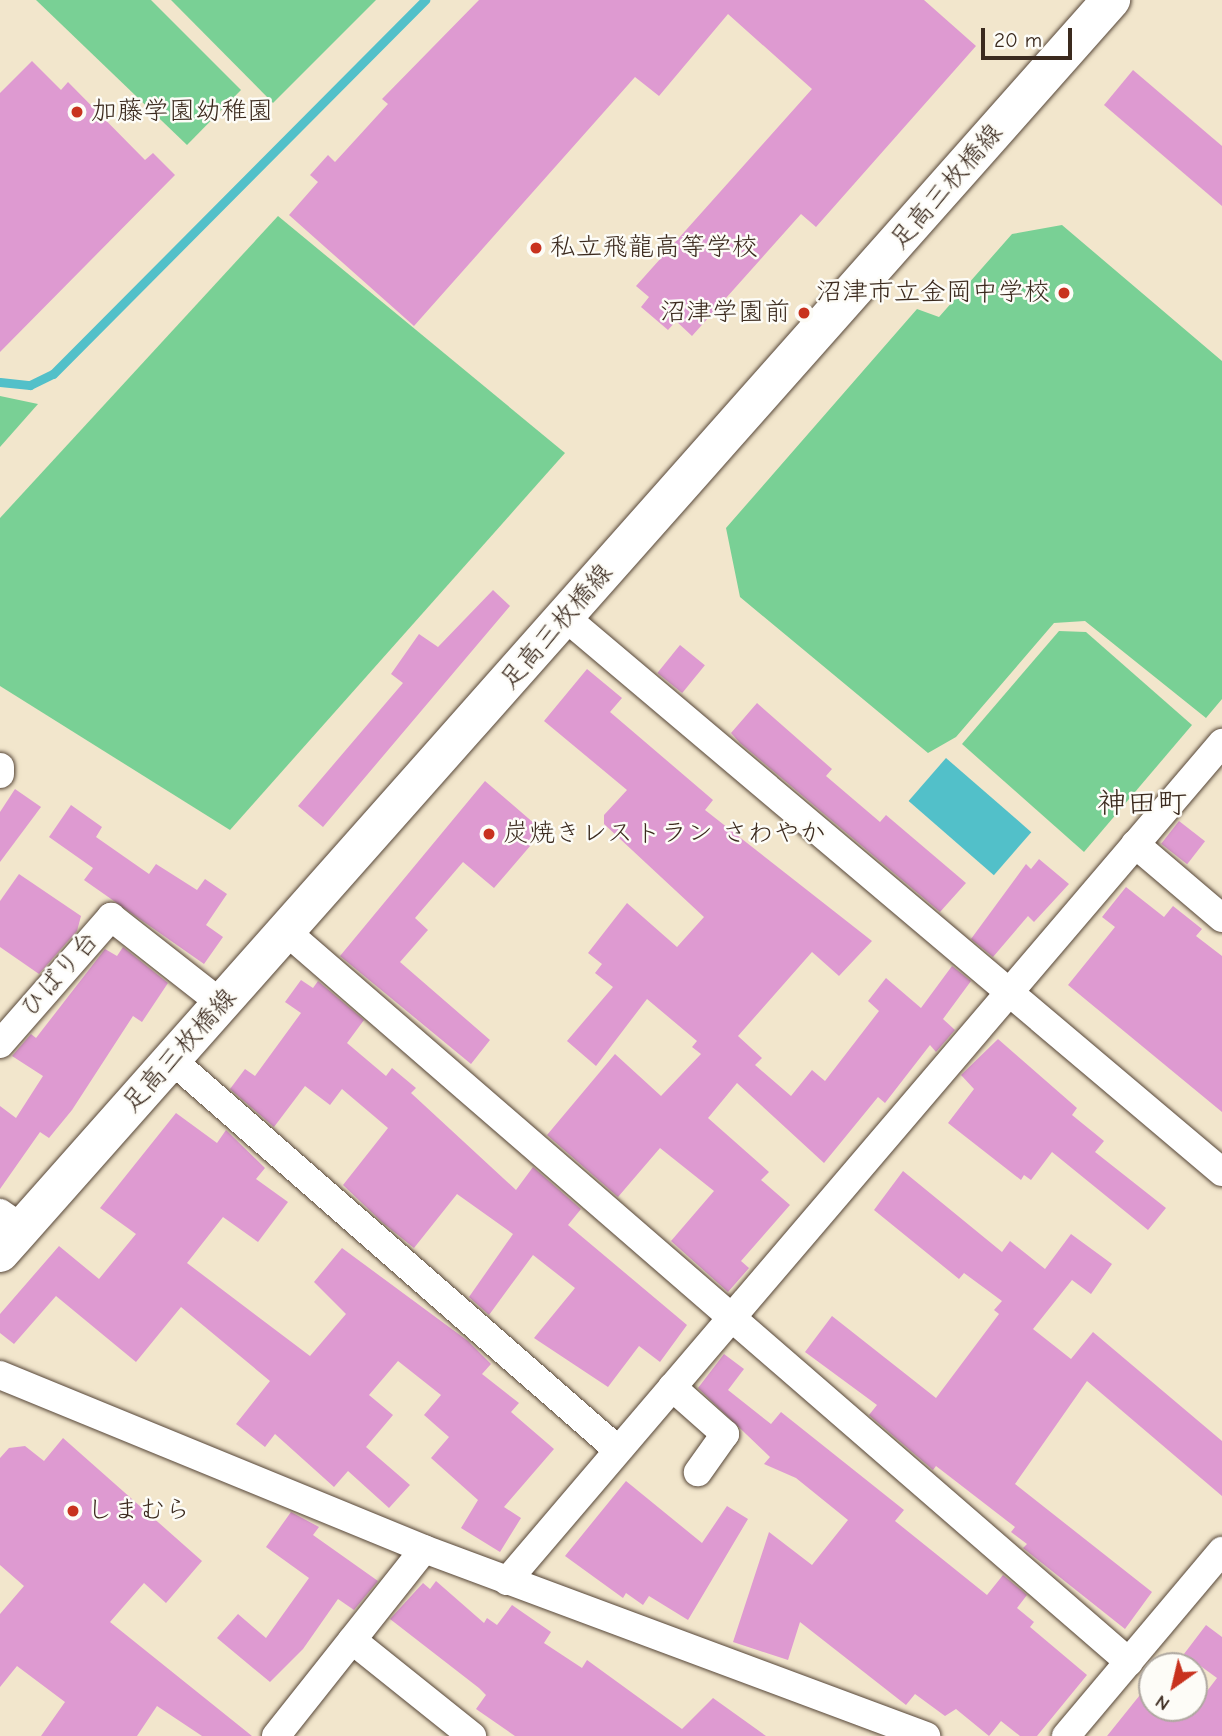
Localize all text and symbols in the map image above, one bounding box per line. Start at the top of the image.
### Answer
scale bar [984,14,1075,58]
text: 20 m [994,28,1042,52]
place label: 加藤学園幼稚園 [91,96,273,128]
marker: 加藤学園幼稚園 [69,104,85,120]
street label: 足高三枚橋線 [884,118,1010,256]
place label: 私立飛龍高等学校 [550,232,758,264]
marker: 私立飛龍高等学校 [528,240,544,256]
place label: 沼津市立金岡中学校 [816,277,1050,309]
marker: 沼津市立金岡中学校 [1056,285,1072,301]
place label: 沼津学園前 [660,297,790,329]
marker: 沼津学園前 [796,305,812,321]
street label: 足高三枚橋線 [494,558,620,696]
district label: 神田町 [1097,786,1187,822]
place label: 炭焼きレストラン さわやか [503,818,824,850]
marker: 炭焼きレストラン さわやか [481,826,497,842]
street label: ひばり台 [14,926,106,1024]
street label: 足高三枚橋線 [116,983,244,1119]
place label: しまむら [87,1495,191,1527]
marker: しまむら [65,1503,81,1519]
north arrow [1138,1652,1208,1722]
text: N [1151,1690,1174,1715]

